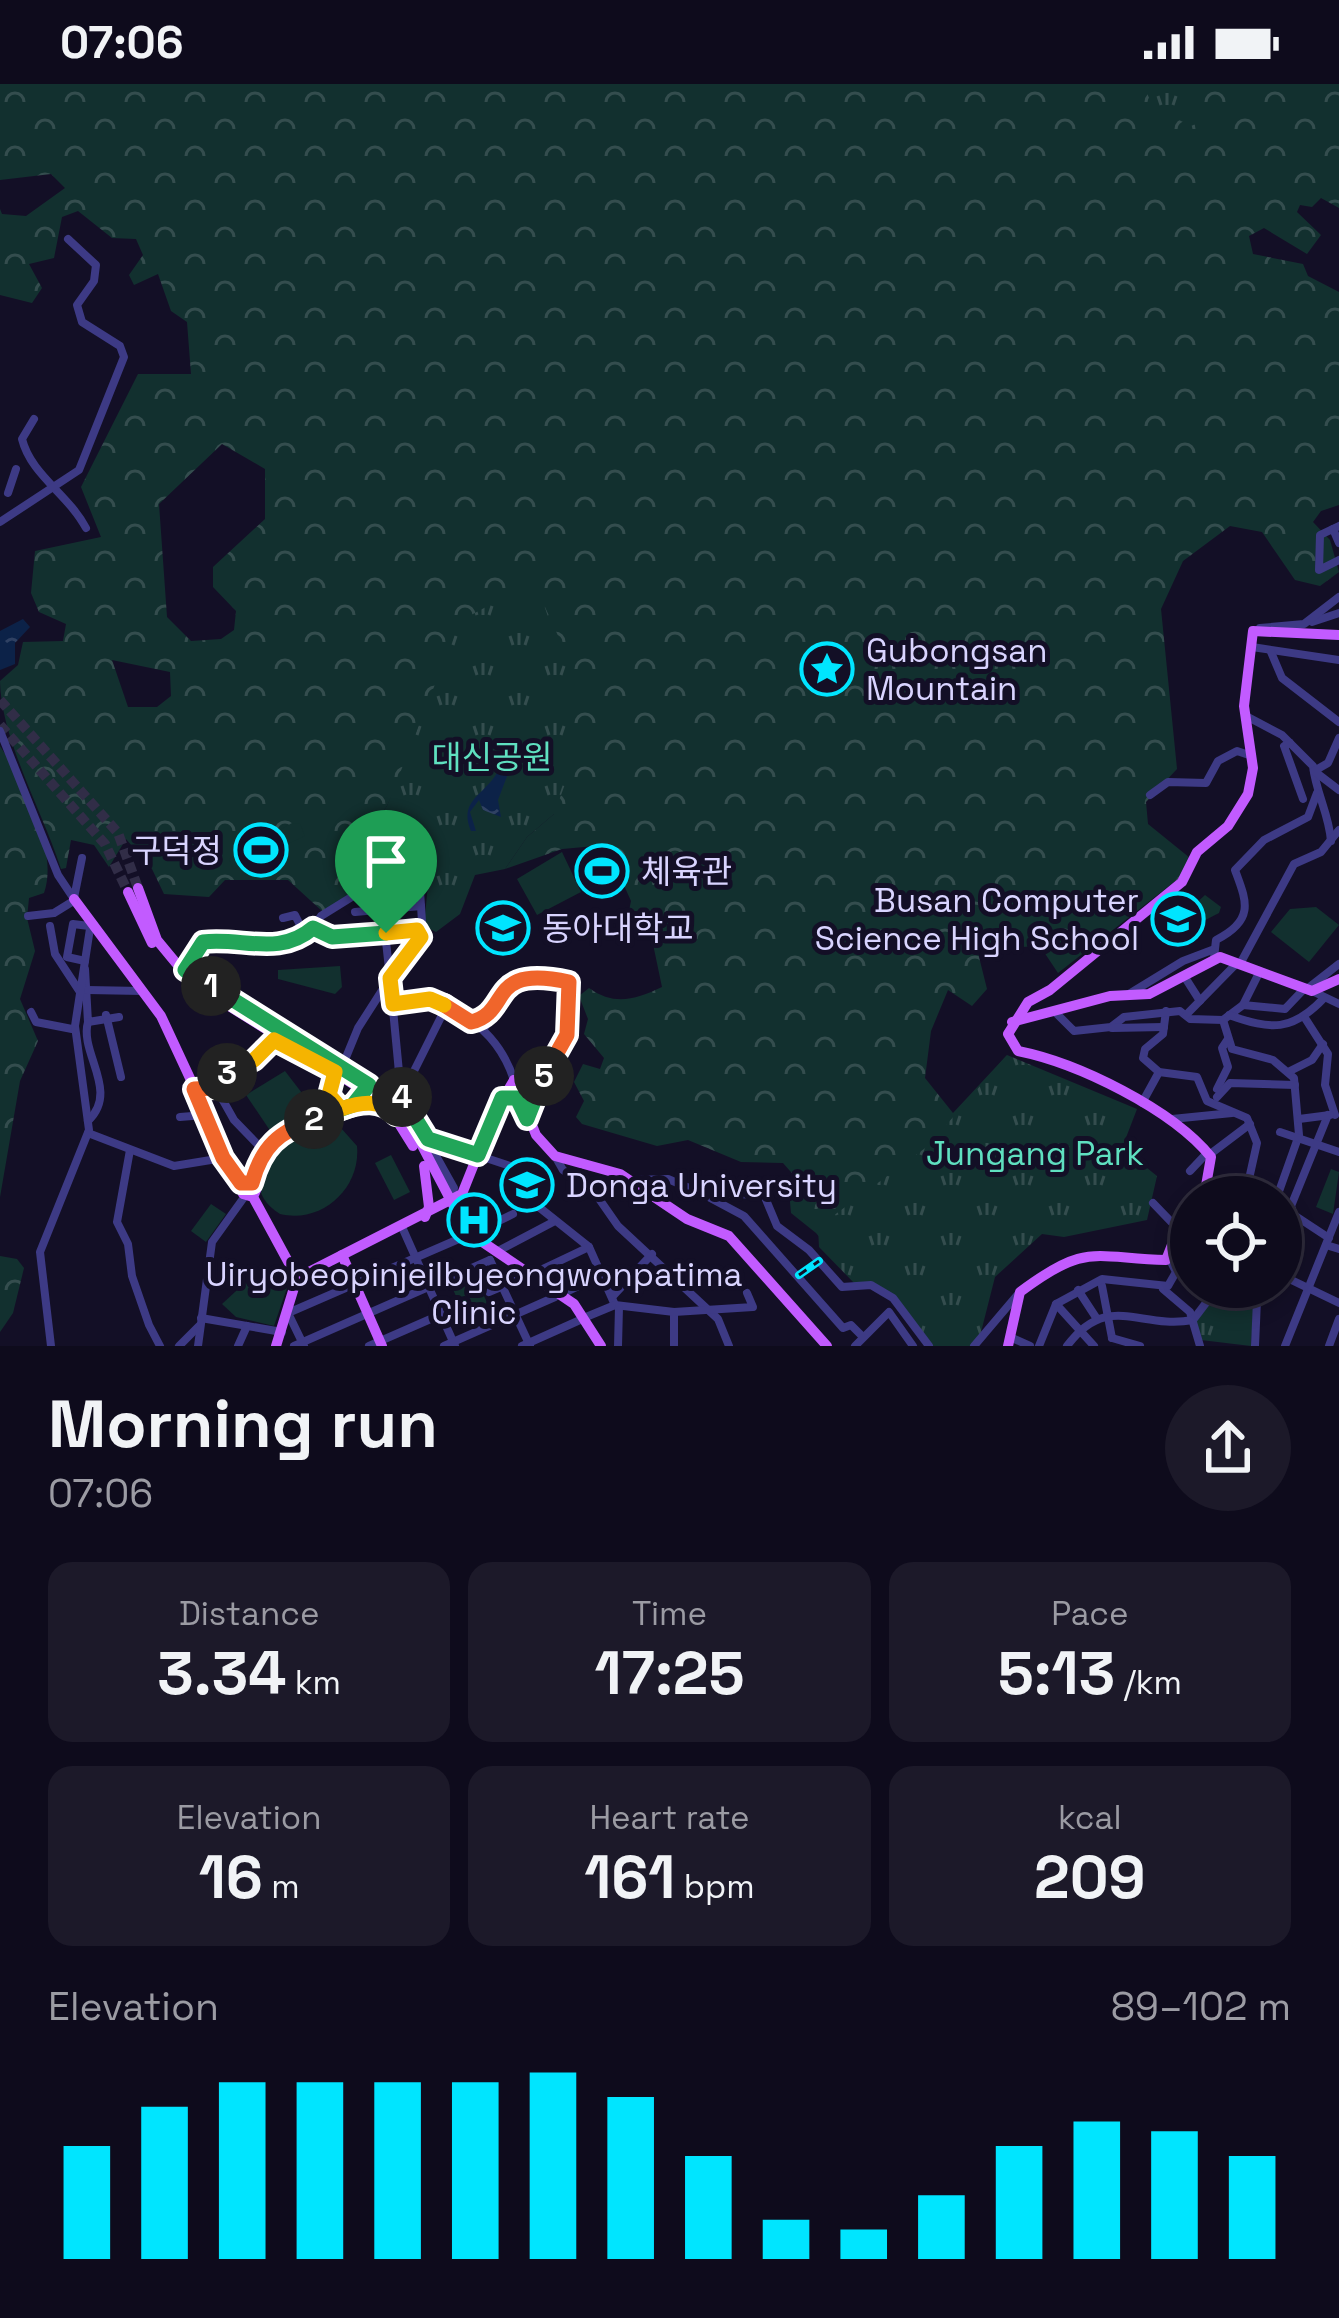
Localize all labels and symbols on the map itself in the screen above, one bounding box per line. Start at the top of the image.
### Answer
place label: Gubongsan Mountain [866,630,1048,710]
place icon: Gubongsan Mountain [799,641,855,697]
park label: 대신공원 [431,737,553,779]
pin [335,810,437,933]
sports icon: 구덕정 [233,822,289,878]
place label: 구덕정 [131,830,222,872]
sports icon: 체육관 [574,843,630,899]
place label: 체육관 [641,851,732,893]
place label: Busan Computer Science High School [815,880,1139,960]
school or university icon: Busan Computer Science High School [1150,891,1206,947]
school or university icon: 동아대학교 [475,900,531,956]
place label: 동아대학교 [542,908,694,950]
pin: 1 [181,956,241,1016]
pin: 3 [197,1043,257,1103]
pin: 5 [514,1046,574,1106]
pin: 4 [372,1067,432,1127]
pin: 2 [284,1089,344,1149]
park label: Jungang Park [926,1133,1144,1175]
school or university icon: Donga University [499,1157,555,1213]
place label: Donga University [566,1165,837,1207]
hospital icon: Uiryobeopinjeilbyeongwonpatima Clinic [446,1192,502,1248]
place label: Uiryobeopinjeilbyeongwonpatima Clinic [205,1254,743,1334]

